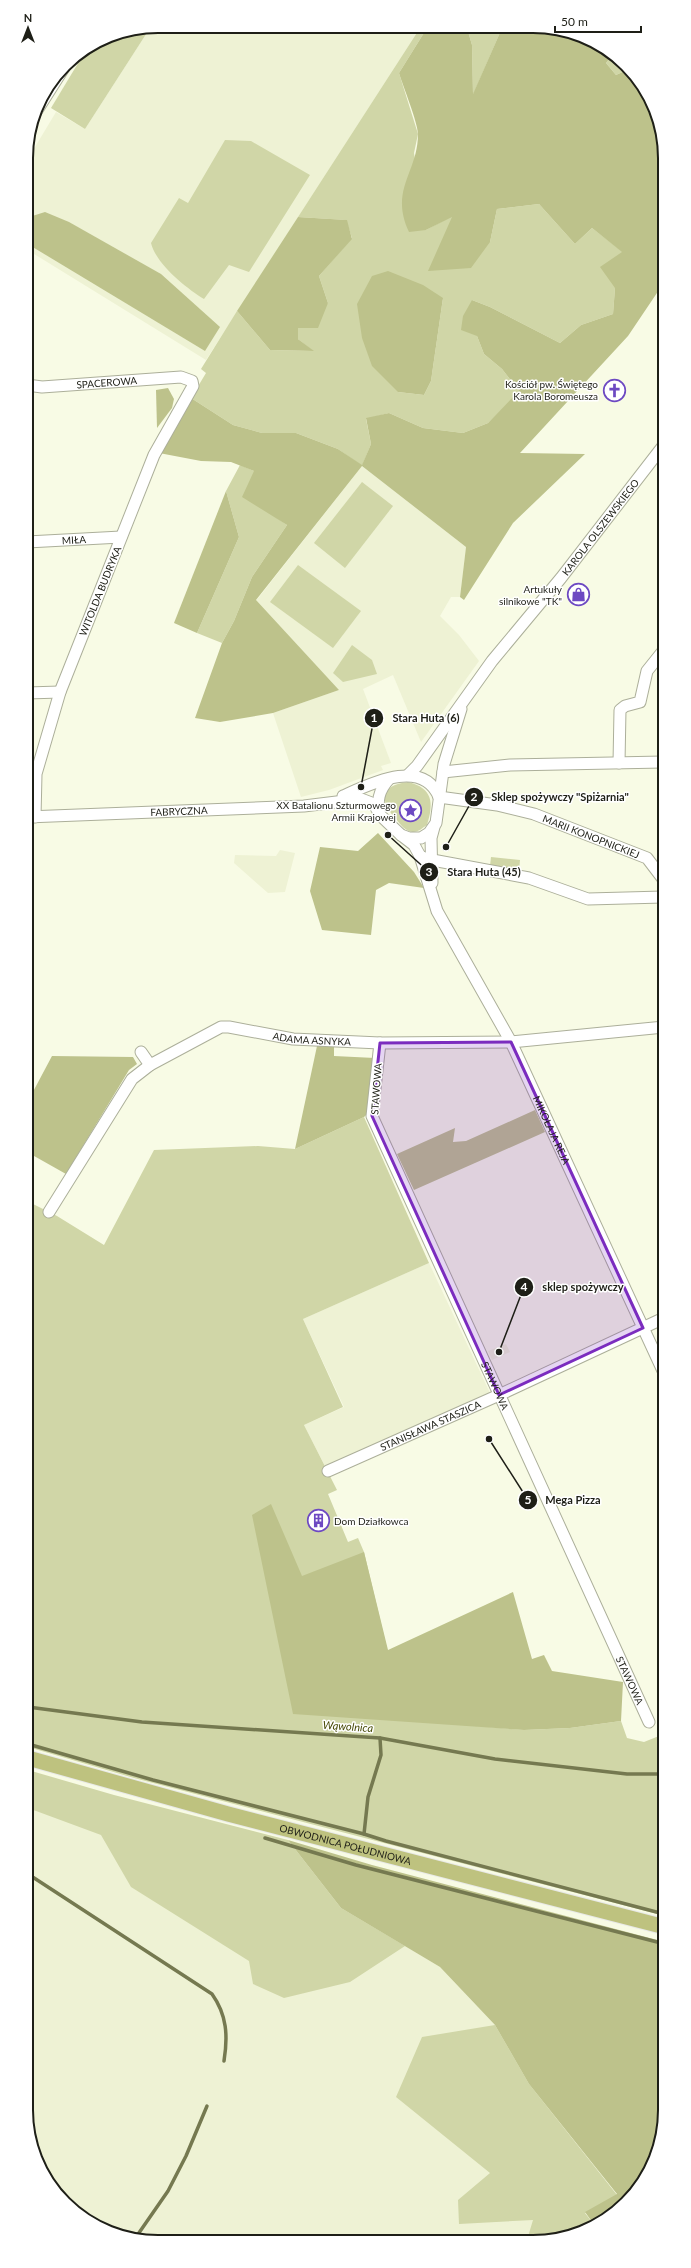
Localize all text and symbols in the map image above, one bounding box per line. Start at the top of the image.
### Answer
north arrow [8,8,48,48]
scale bar [555,8,641,34]
text: N [24,11,32,24]
text: 50 m [561,14,588,29]
street label: SPACEROWA [76,374,138,391]
church icon: Kościół pw. Świętego Karola Boromeusza [601,377,627,403]
place label: Kościół pw. Świętego Karola Boromeusza [505,378,598,402]
street label: KAROLA OLSZEWSKIEGO [559,477,641,578]
street label: MIŁA [62,533,87,546]
street label: WITOLDA BUDRYKA [77,544,124,637]
shop icon: Artukuły silnikowe "TK" [565,582,591,608]
place label: Artukuły silnikowe "TK" [499,583,563,607]
callout: Stara Huta (6) [364,707,467,730]
text: 1 [371,710,378,725]
text: Stara Huta (6) [392,711,460,724]
callout: Sklep spożywczy "Spiżarnia" [464,785,637,808]
text: 2 [471,789,478,804]
text: Sklep spożywczy "Spiżarnia" [491,790,629,803]
place icon: XX Batalionu Szturmowego Armii Krajowej [398,798,424,824]
place label: XX Batalionu Szturmowego Armii Krajowej [276,799,396,823]
street label: FABRYCZNA [150,804,208,818]
street label: MARII KONOPNICKIEJ [541,812,641,861]
callout: Stara Huta (45) [419,861,529,884]
text: 3 [426,864,433,879]
text: Stara Huta (45) [447,865,521,878]
street label: ADAMA ASNYKA [272,1029,351,1048]
street label: STAWOWA [368,1063,384,1115]
street label: MIKOŁAJA REJA [531,1094,573,1167]
callout: sklep spożywczy [514,1275,631,1298]
text: 4 [521,1279,528,1294]
text: sklep spożywczy [542,1280,624,1293]
street label: STAWOWA [479,1360,512,1412]
street label: STANISŁAWA STASZICA [378,1398,483,1453]
callout: Mega Pizza [518,1489,609,1512]
text: 5 [525,1492,532,1507]
text: Mega Pizza [545,1493,601,1506]
building icon: Dom Działkowca [305,1508,331,1534]
place label: Dom Działkowca [334,1515,408,1527]
street label: STAWOWA [614,1654,646,1707]
water label: Wąwolnica [322,1718,374,1734]
street label: OBWODNICA POŁUDNIOWA [278,1822,413,1867]

